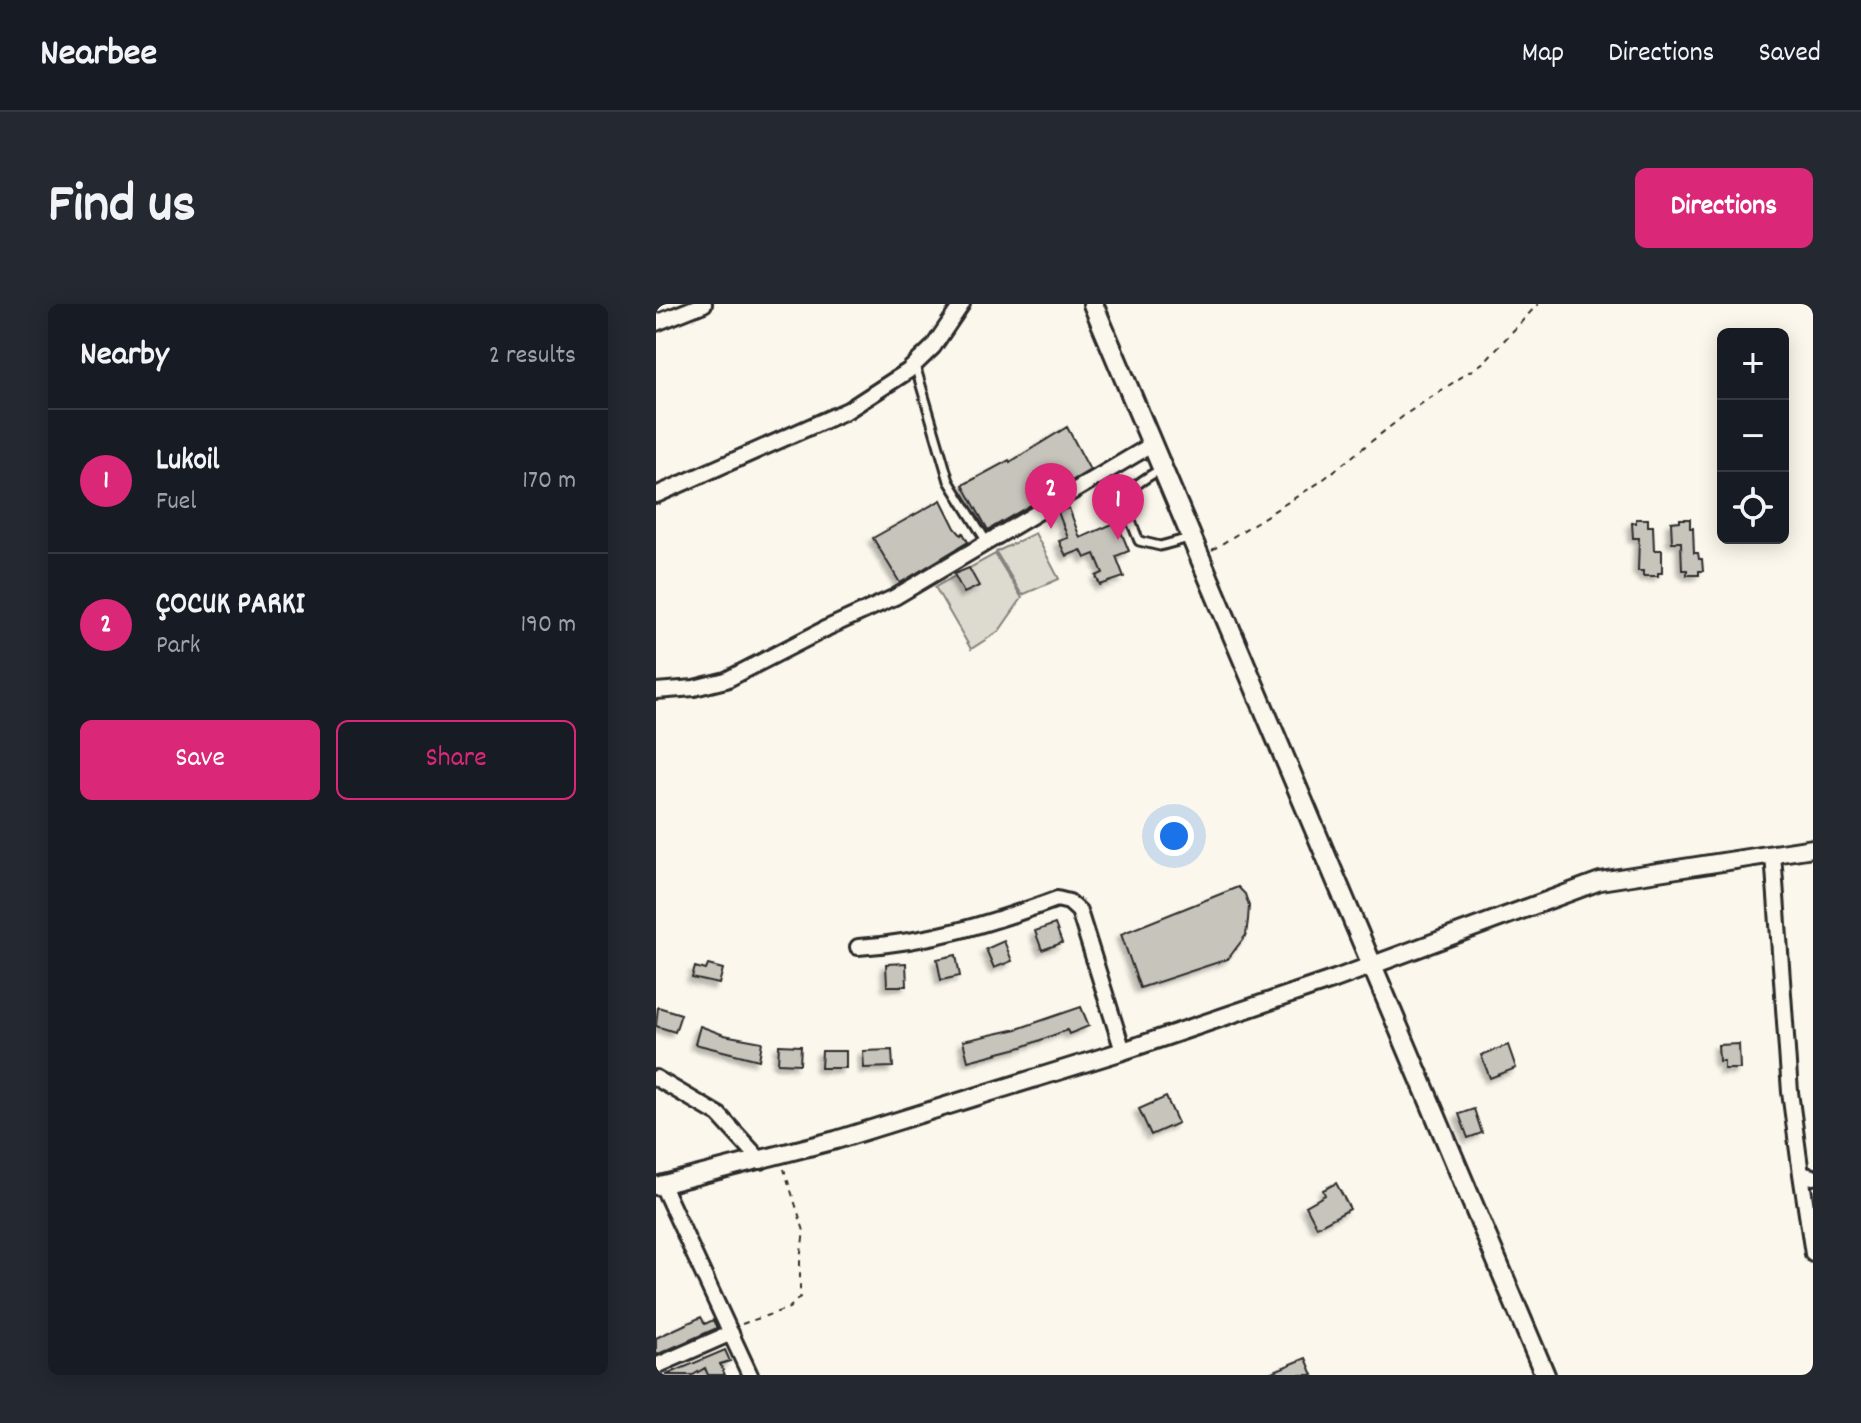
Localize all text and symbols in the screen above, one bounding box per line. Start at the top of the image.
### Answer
text: Nearbee [40,28,157,83]
text: Map [1522,35,1564,75]
text: Directions [1608,35,1714,75]
text: Saved [1758,35,1821,75]
text: Find us [48,168,196,248]
button: Directions [1635,168,1813,248]
map controls [1717,328,1789,544]
button: + [1717,328,1789,400]
text: Nearby [80,332,169,381]
text: 2 results [489,338,576,375]
button: − [1717,400,1789,472]
text: Lukoil [156,441,219,484]
text: 1 [103,463,109,500]
text: 170 m [522,463,576,500]
pin: 2 [1025,463,1077,529]
button: locate [1717,472,1789,544]
pin: 1 [1092,474,1144,540]
text: Fuel [156,484,196,521]
text: ÇOCUK PARKI [156,585,305,628]
text: 2 [100,607,112,644]
text: 190 m [520,607,576,644]
text: Park [156,628,200,665]
button: Save [80,720,320,800]
button: Share [336,720,576,800]
your location [1154,816,1194,856]

